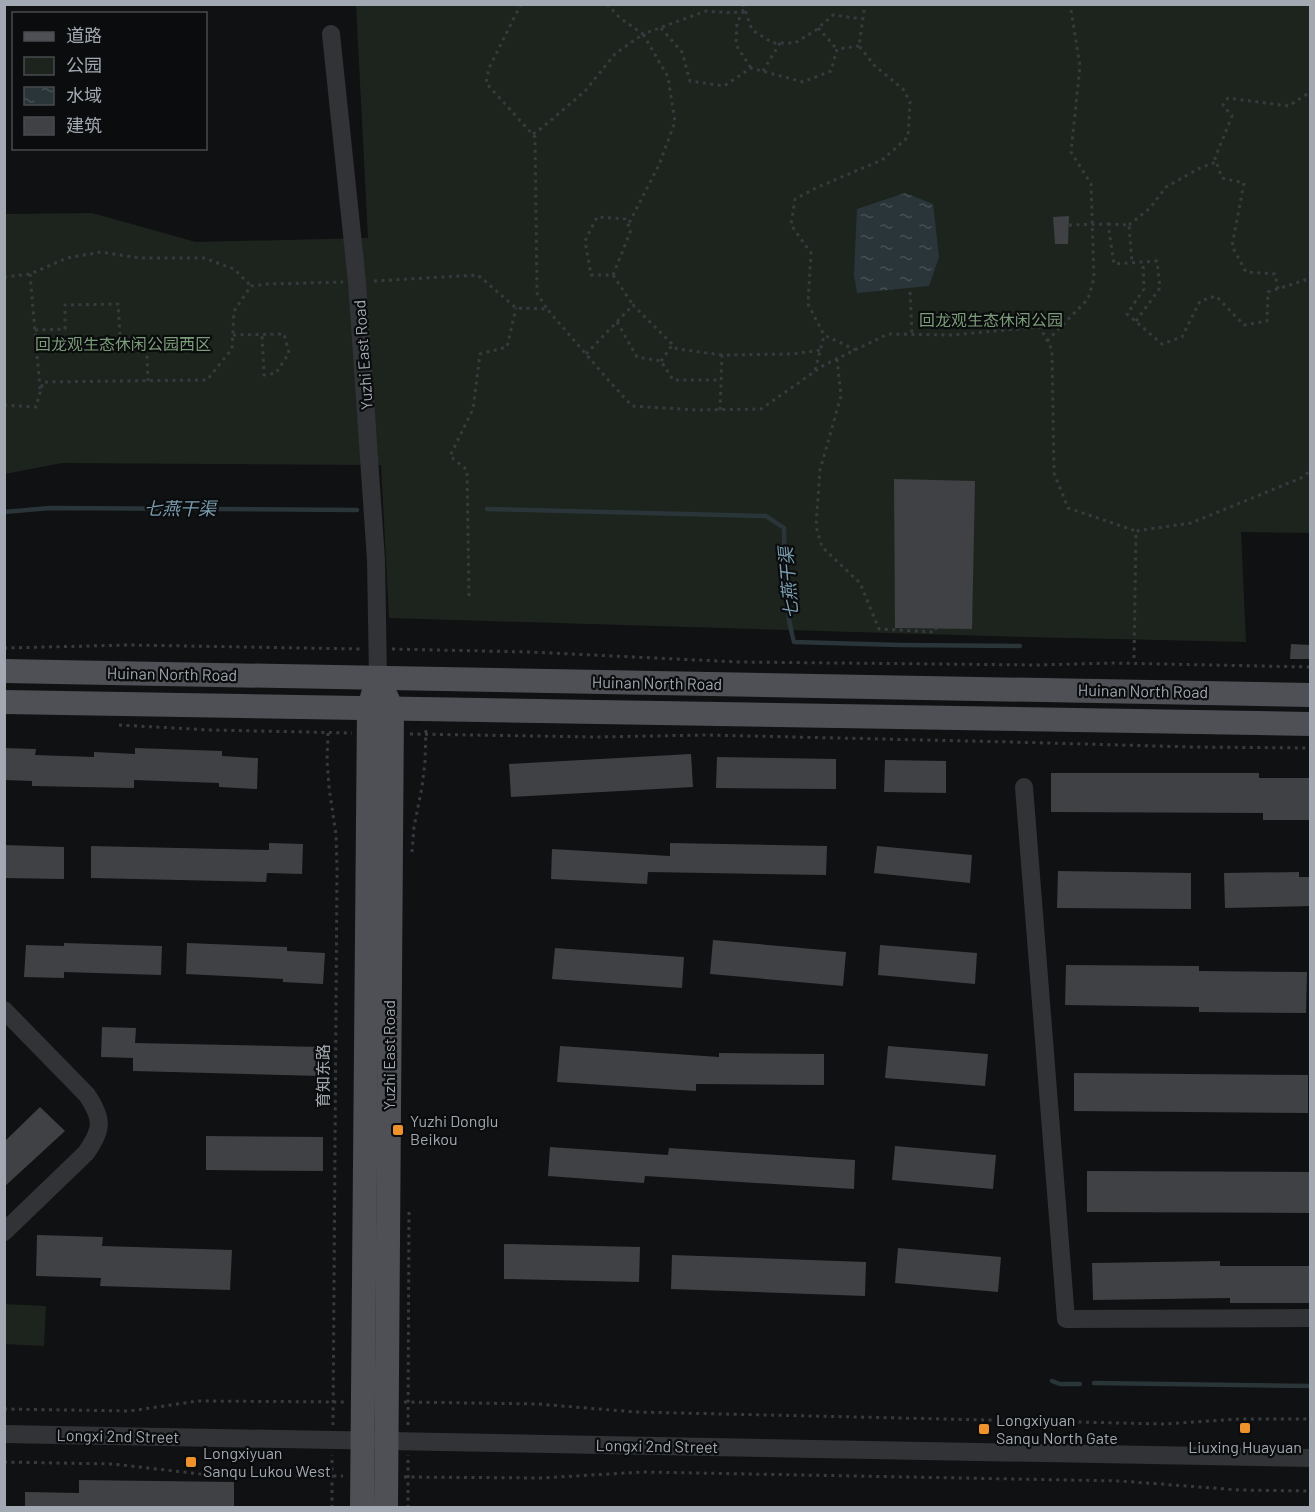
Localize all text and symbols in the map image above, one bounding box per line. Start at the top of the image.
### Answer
legend [12,12,207,150]
text: 道路 [66,24,102,46]
text: 公园 [66,54,102,76]
text: 水域 [66,84,102,106]
text: 建筑 [66,114,102,136]
street label: Yuzhi East Road [349,299,376,411]
park label: 回龙观生态休闲公园 [919,310,1063,329]
park label: 回龙观生态休闲公园西区 [35,334,211,353]
water label: 七燕干渠 [144,497,219,519]
water label: 七燕干渠 [774,543,802,620]
street label: Huinan North Road [107,663,237,684]
street label: Huinan North Road [592,672,722,693]
street label: Huinan North Road [1078,680,1208,701]
street label: Yuzhi East Road [379,1000,398,1110]
street label: 育知东路 [313,1044,332,1108]
place label: Yuzhi Donglu Beikou [410,1111,498,1148]
marker: Yuzhi Donglu Beikou [391,1123,405,1137]
place label: Longxiyuan Sanqu North Gate [996,1410,1118,1447]
marker: Liuxing Huayuan [1238,1421,1252,1435]
marker: Longxiyuan Sanqu North Gate [977,1422,991,1436]
street label: Longxi 2nd Street [57,1425,179,1446]
street label: Longxi 2nd Street [596,1435,718,1456]
place label: Liuxing Huayuan [1188,1437,1302,1456]
place label: Longxiyuan Sanqu Lukou West [203,1443,331,1480]
marker: Longxiyuan Sanqu Lukou West [184,1455,198,1469]

